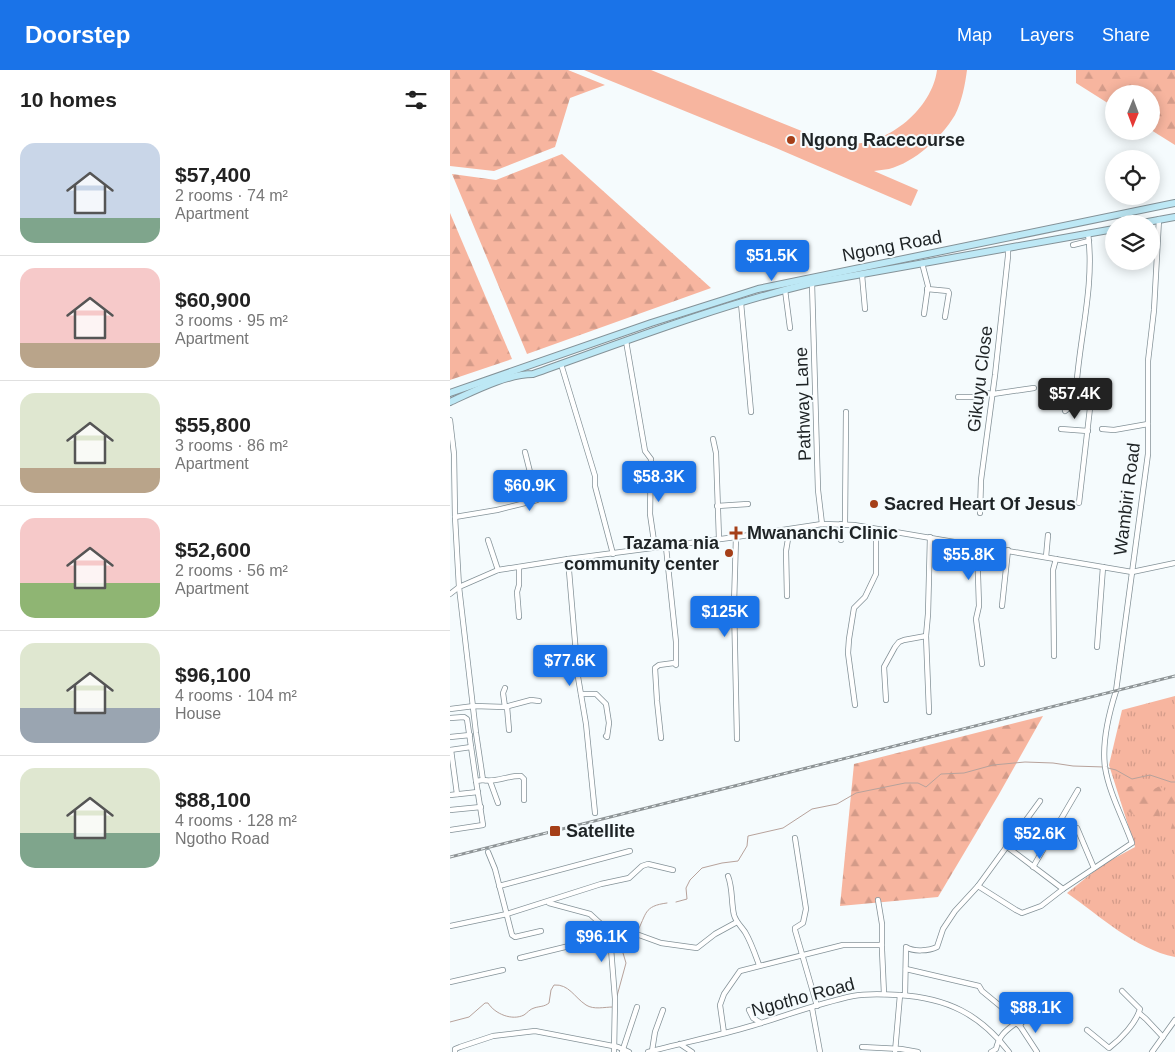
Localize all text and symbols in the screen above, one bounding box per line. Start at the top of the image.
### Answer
text: Doorstep [25,21,130,48]
text: Map [957,25,992,45]
text: Layers [1020,25,1074,45]
text: Share [1102,25,1150,45]
north arrow [1105,85,1160,140]
map controls [1105,85,1160,270]
icon: filters [402,86,430,114]
text: 10 homes [20,88,117,111]
place label: Ngong Racecourse [801,130,965,150]
marker: Ngong Racecourse [785,134,797,146]
button: locate [1105,150,1160,205]
icon: home [60,163,120,223]
text: $57,400 [175,163,251,186]
text: 2 rooms · 74 m² [175,187,288,204]
text: Apartment [175,205,249,222]
button: layers [1105,215,1160,270]
street label: Ngong Road [840,227,944,265]
pin: $51.5K [731,240,813,282]
text: $51.5K [746,247,798,264]
icon: home [60,288,120,348]
text: $60,900 [175,288,251,311]
text: 3 rooms · 95 m² [175,312,288,329]
street label: Gikuyu Close [964,325,996,433]
text: Apartment [175,330,249,347]
street label: Pathway Lane [791,347,815,461]
pin: $57.4K [1034,378,1116,420]
text: $57.4K [1049,385,1101,402]
icon: home [60,413,120,473]
text: $55,800 [175,413,251,436]
text: 3 rooms · 86 m² [175,437,288,454]
street label: Wambiri Road [1110,442,1144,556]
text: Apartment [175,455,249,472]
pin: $58.3K [618,460,700,503]
text: $58.3K [633,468,685,485]
pin: $60.9K [489,470,571,512]
text: $60.9K [504,477,556,494]
place label: Sacred Heart Of Jesus [884,494,1076,514]
marker: Sacred Heart Of Jesus [868,498,880,510]
place label: Mwananchi Clinic [747,523,898,543]
marker: Mwananchi Clinic [729,526,743,540]
place label: Tazama nia community center [564,533,720,574]
icon: home [60,538,120,598]
text: $52,600 [175,538,251,561]
pin: $55.8K [928,538,1010,581]
text: $55.8K [943,546,995,563]
marker: Tazama nia community center [723,547,735,559]
text: 2 rooms · 56 m² [175,562,288,579]
text: Apartment [175,580,249,597]
pin: $125K [690,596,760,638]
text: $125K [701,603,749,620]
pin: $77.6K [529,644,611,687]
text: $77.6K [544,652,596,669]
icon: home [60,663,120,723]
text: $96,100 [175,663,251,686]
text: 4 rooms · 104 m² [175,687,297,704]
text: House [175,705,221,722]
icon: home [60,788,120,848]
text: $88,100 [175,788,251,811]
text: 4 rooms · 128 m² [175,812,297,829]
pin: $52.6K [999,818,1081,860]
place label: Satellite [566,821,635,841]
marker: Satellite [548,824,562,838]
text: $52.6K [1014,825,1066,842]
text: Ngotho Road [175,830,269,847]
pin: $96.1K [561,920,643,963]
text: $96.1K [576,928,628,945]
street label: Ngotho Road [749,974,857,1020]
pin: $88.1K [995,992,1077,1034]
text: $88.1K [1010,999,1062,1016]

